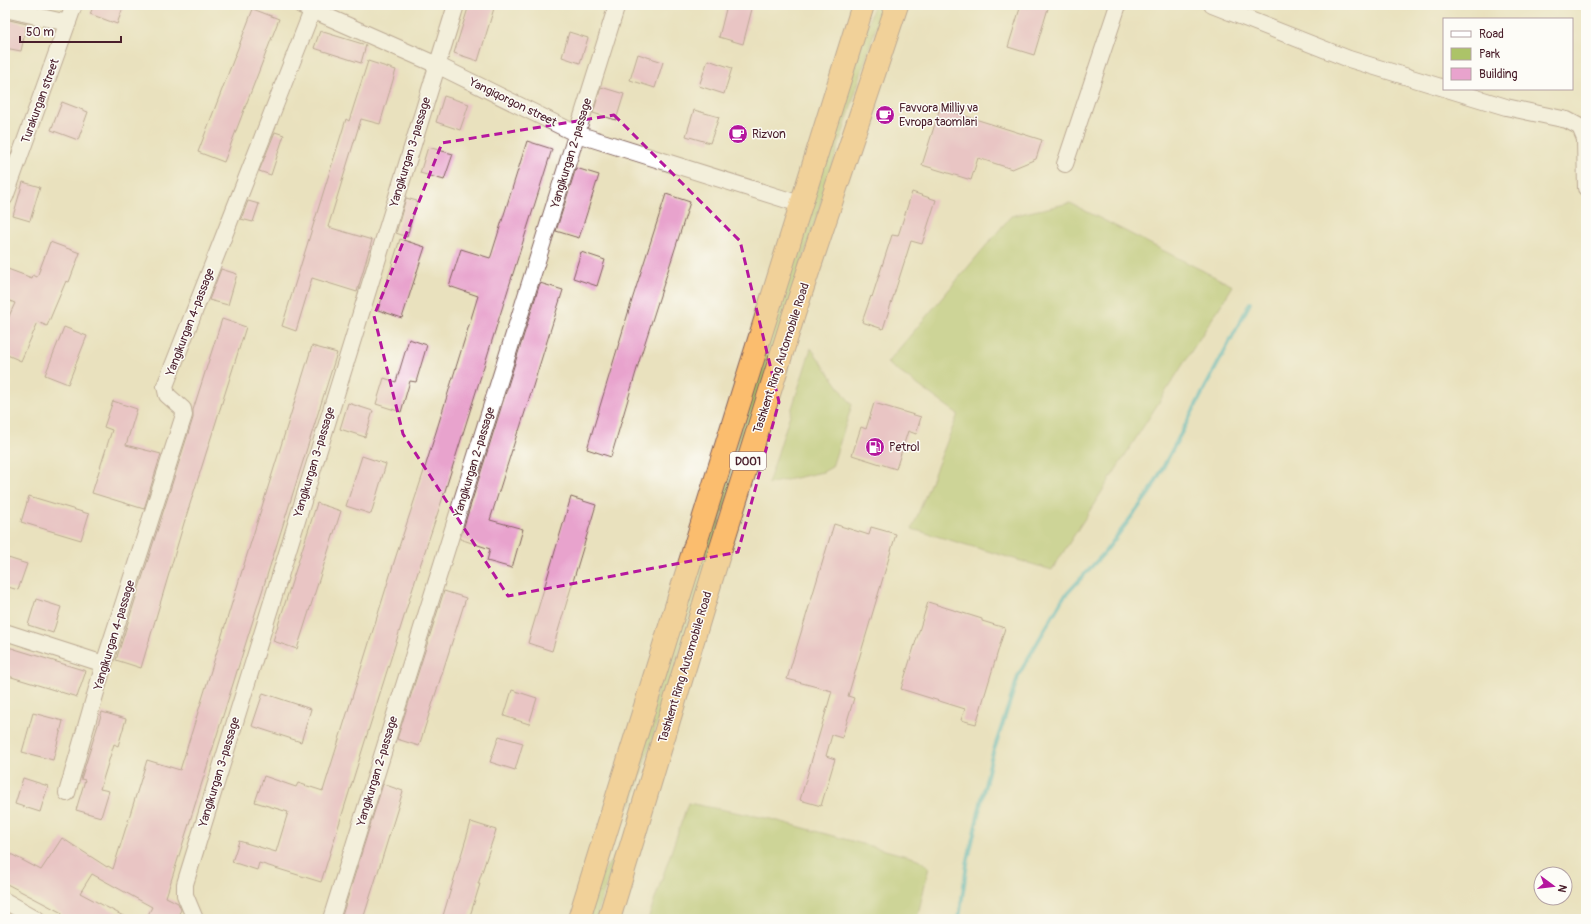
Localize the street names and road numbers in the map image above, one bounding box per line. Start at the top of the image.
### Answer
street label: Turakurgan street [18,57,63,146]
street label: Yangiqorgon street [466,74,559,130]
street label: Yangikurgan 3-passage [386,95,434,210]
street label: Yangikurgan 2-passage [547,96,595,211]
street label: Yangikurgan 4-passage [163,266,218,379]
street label: Tashkent Ring Automobile Road [750,281,813,435]
street label: Yangikurgan 3-passage [290,405,338,520]
street label: Yangikurgan 2-passage [450,405,498,520]
road number: D001 [730,452,766,470]
street label: Yangikurgan 4-passage [90,578,138,693]
street label: Tashkent Ring Automobile Road [655,590,716,745]
street label: Yangikurgan 2-passage [353,714,401,829]
street label: Yangikurgan 3-passage [195,715,243,830]

